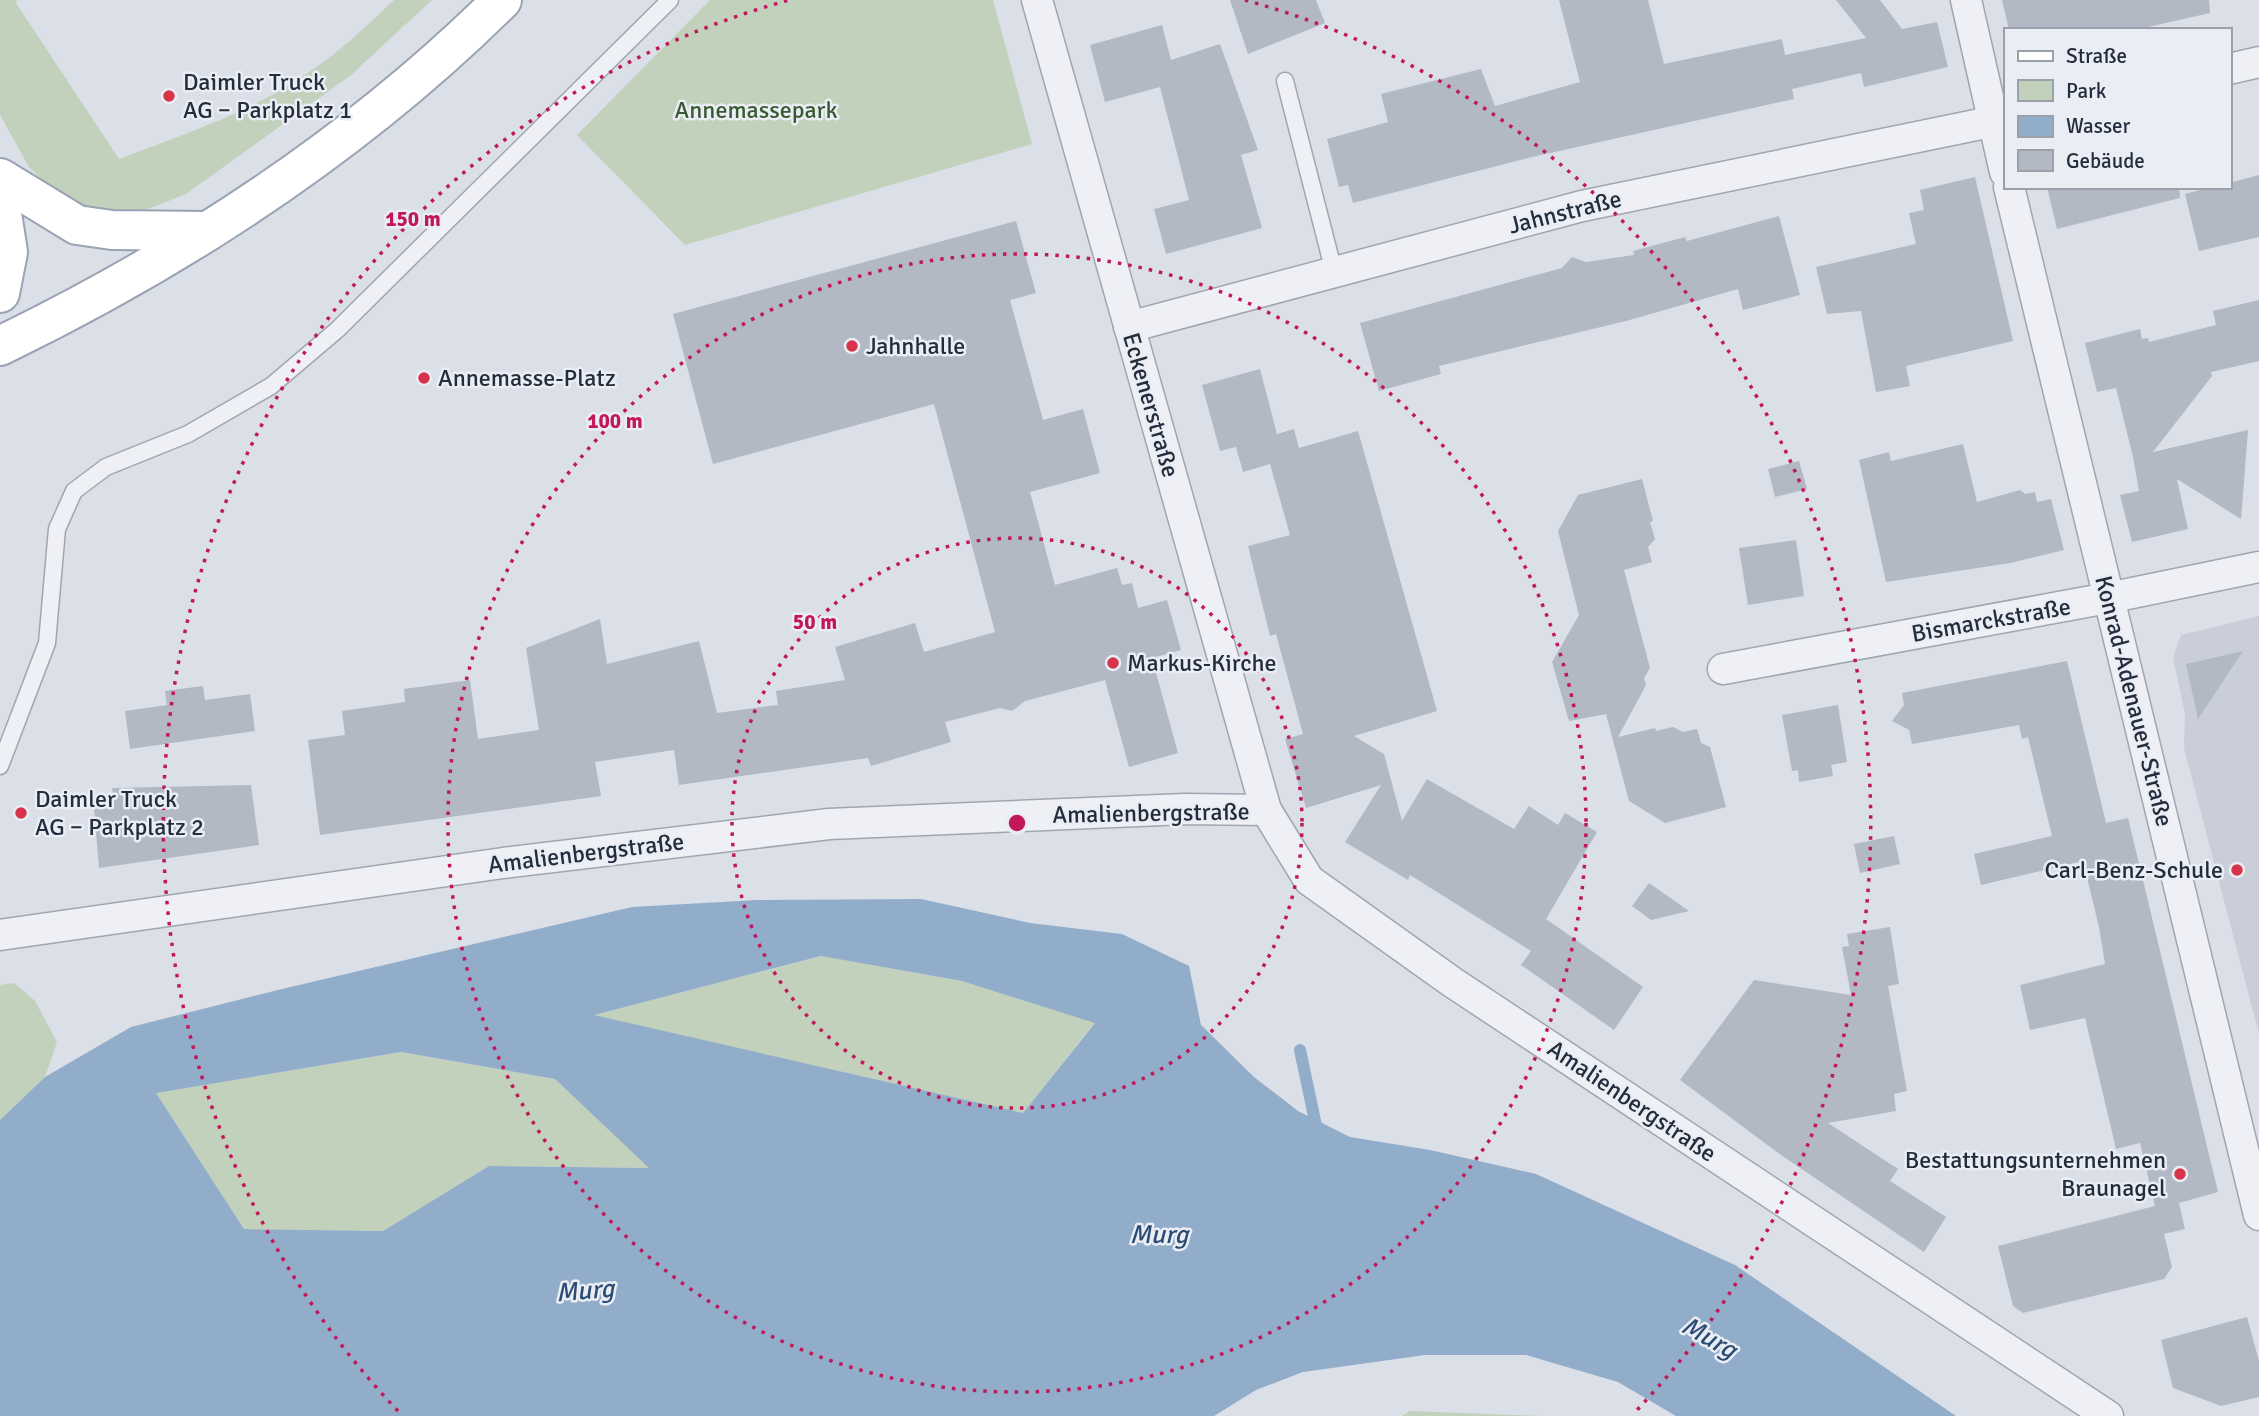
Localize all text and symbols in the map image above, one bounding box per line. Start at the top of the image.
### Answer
legend [2004,28,2231,189]
text: Straße [2066,43,2127,69]
place label: Daimler Truck AG − Parkplatz 1 [183,67,352,125]
text: Park [2066,78,2107,104]
marker: Daimler Truck AG − Parkplatz 1 [161,88,177,104]
park label: Annemassepark [675,95,837,125]
text: Wasser [2066,113,2131,139]
text: Gebäude [2066,148,2145,174]
street label: Jahnstraße [1505,184,1625,240]
text: 150 m [385,206,441,232]
street label: Eckenerstraße [1116,329,1186,481]
place label: Jahnhalle [866,331,965,361]
marker: Jahnhalle [844,338,860,354]
place label: Annemasse-Platz [438,363,616,393]
marker: Annemasse-Platz [416,370,432,386]
text: 100 m [587,408,643,434]
street label: Konrad-Adenauer-Straße [2088,572,2180,830]
street label: Bismarckstraße [1909,591,2073,649]
text: 50 m [793,609,837,635]
place label: Markus-Kirche [1127,648,1277,678]
marker: Markus-Kirche [1105,655,1121,671]
place label: Daimler Truck AG − Parkplatz 2 [35,784,204,842]
street label: Amalienbergstraße [1052,796,1250,830]
marker: Daimler Truck AG − Parkplatz 2 [13,805,29,821]
centre of rings [1005,811,1029,835]
street label: Amalienbergstraße [486,826,686,880]
place label: Carl-Benz-Schule [2044,855,2223,885]
marker: Carl-Benz-Schule [2229,862,2245,878]
street label: Amalienbergstraße [1542,1033,1722,1169]
place label: Bestattungsunternehmen Braunagel [1905,1145,2166,1203]
marker: Bestattungsunternehmen Braunagel [2172,1166,2188,1182]
water label: Murg [1130,1219,1190,1251]
water label: Murg [555,1272,618,1309]
water label: Murg [1676,1310,1744,1367]

